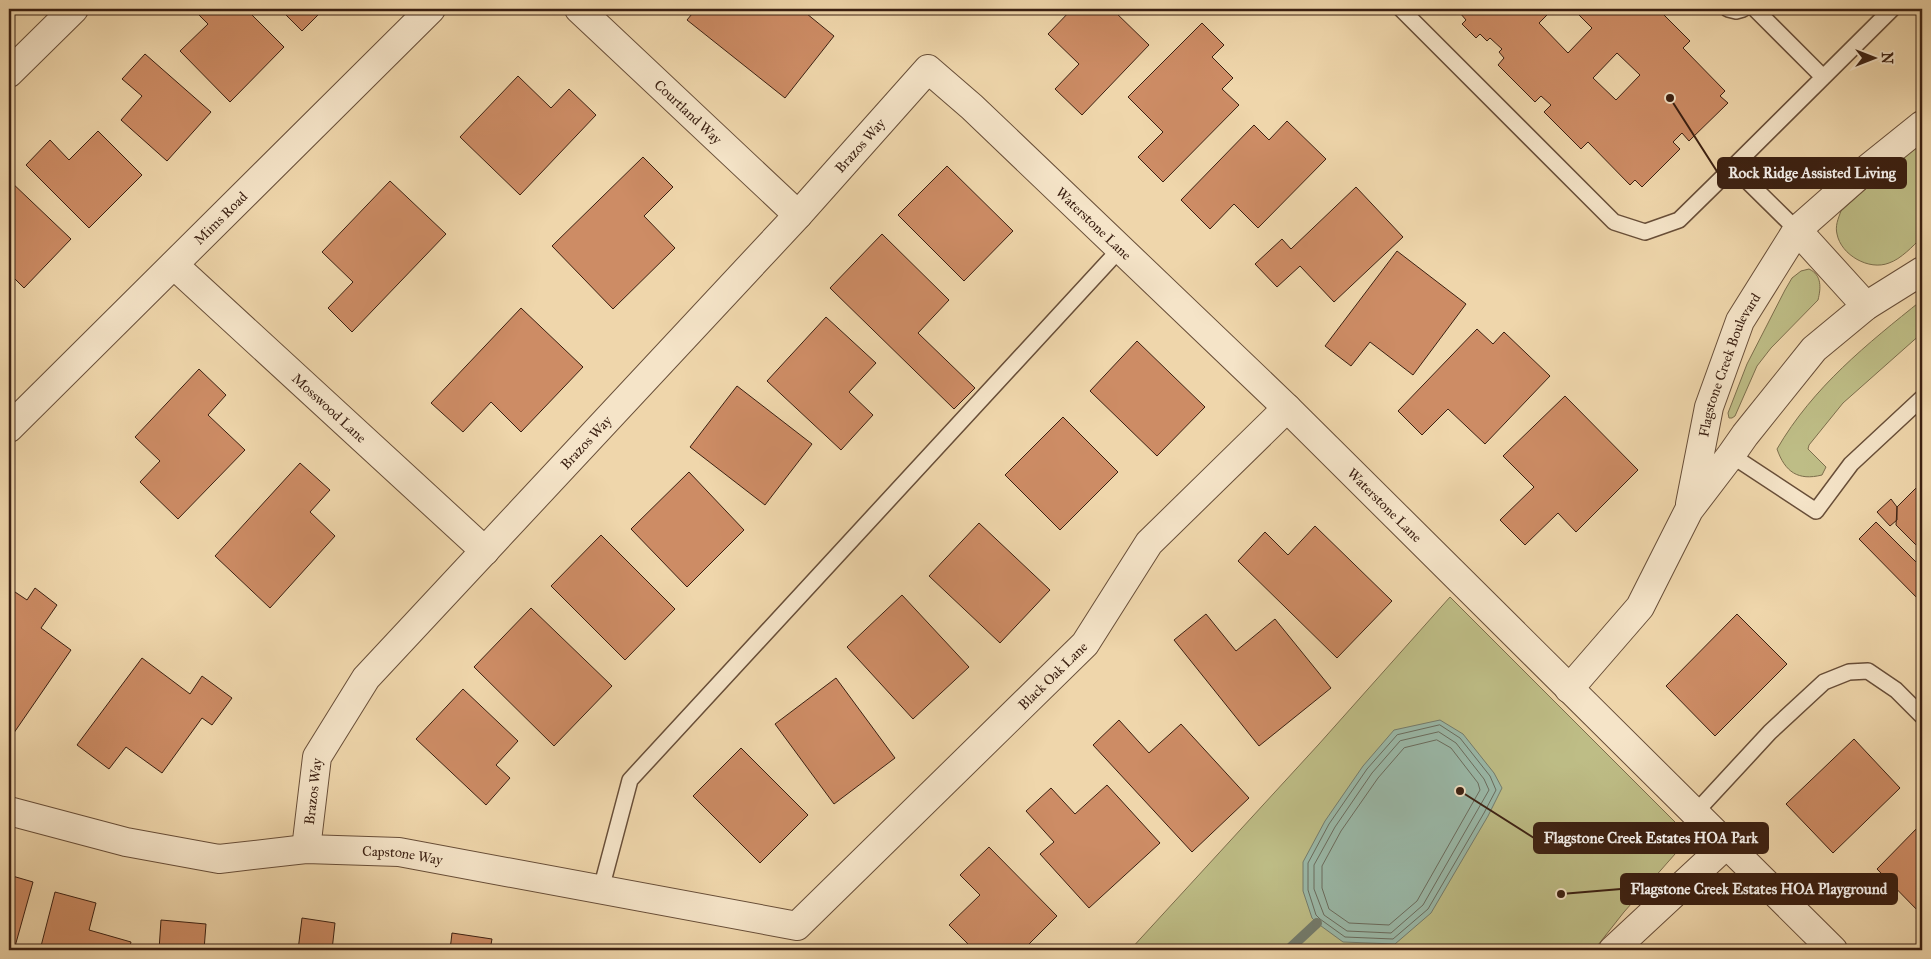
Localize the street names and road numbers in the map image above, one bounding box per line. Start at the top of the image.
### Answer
street label: Courtland Way [651,76,726,148]
street label: Brazos Way [832,115,889,176]
street label: Waterstone Lane [1052,184,1135,264]
street label: Mims Road [191,188,251,248]
street label: Flagstone Creek Boulevard [1695,290,1764,439]
street label: Mosswood Lane [288,370,370,447]
street label: Brazos Way [557,412,616,473]
street label: Waterstone Lane [1344,465,1425,546]
street label: Black Oak Lane [1015,638,1091,714]
street label: Brazos Way [301,757,326,826]
street label: Capstone Way [362,843,444,869]

